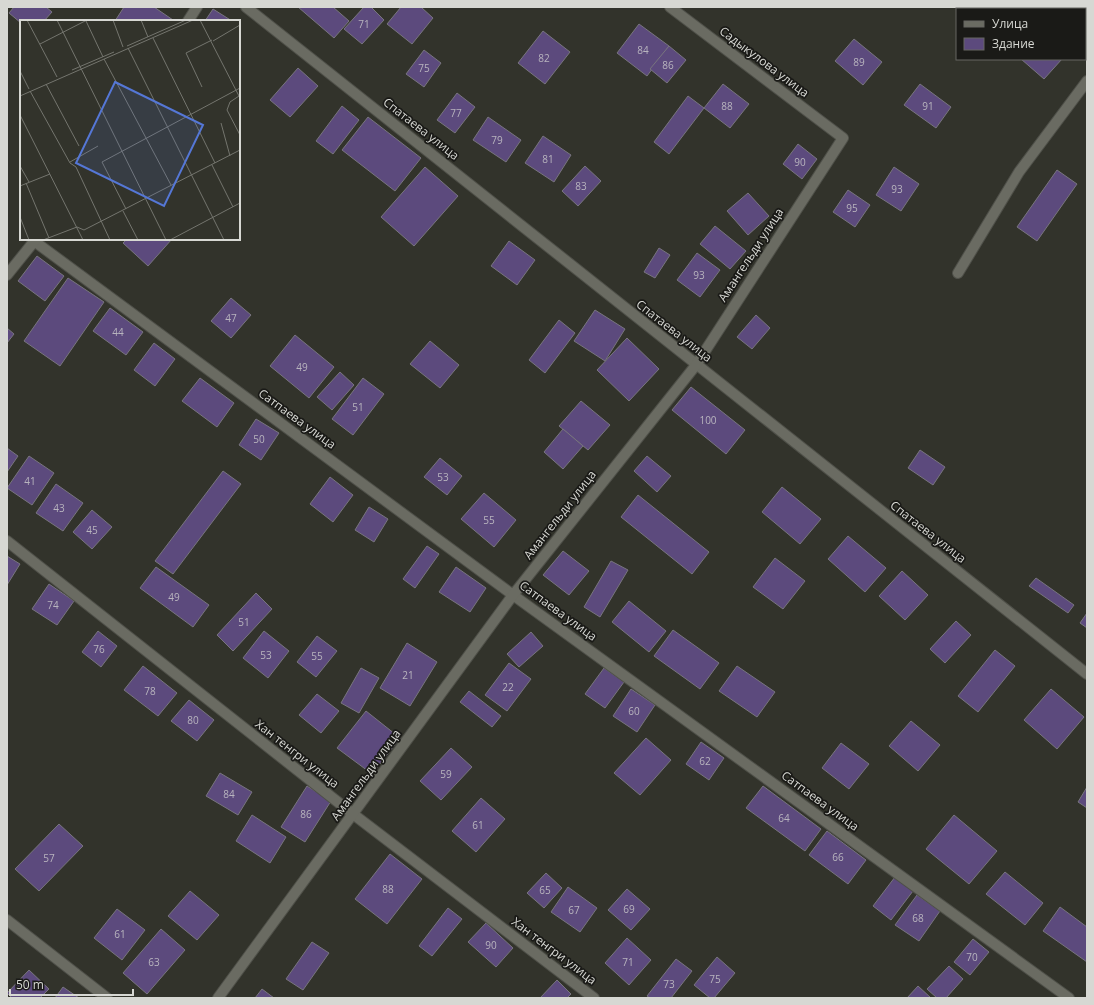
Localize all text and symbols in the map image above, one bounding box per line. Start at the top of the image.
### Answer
legend [956,8,1086,60]
text: Улица [992,15,1028,32]
house number: 71 [358,17,370,31]
inset map [20,20,240,240]
street label: Садыкулова улица [716,22,813,101]
text: Здание [992,35,1035,52]
house number: 84 [637,43,649,57]
house number: 82 [538,51,550,65]
house number: 89 [853,55,865,69]
house number: 86 [662,58,674,72]
house number: 75 [418,61,430,75]
street label: Спатаева улица [380,94,463,164]
house number: 88 [721,99,733,113]
house number: 91 [922,99,934,113]
house number: 77 [450,106,462,120]
house number: 79 [491,133,503,147]
house number: 81 [542,152,554,166]
house number: 90 [794,155,806,169]
house number: 83 [575,179,587,193]
house number: 93 [891,182,903,196]
house number: 95 [846,201,858,215]
street label: Амангельди улица [714,204,787,305]
house number: 93 [693,268,705,282]
street label: Спатаева улица [633,296,716,366]
house number: 47 [225,311,237,325]
house number: 44 [112,325,124,339]
house number: 49 [296,360,308,374]
street label: Сатпаева улица [255,385,340,453]
house number: 51 [352,400,364,414]
house number: 100 [699,413,717,427]
house number: 50 [253,432,265,446]
street label: Амангельди улица [519,467,600,563]
house number: 53 [437,470,449,484]
house number: 41 [24,474,36,488]
street label: Спатаева улица [887,497,970,567]
house number: 43 [53,501,65,515]
house number: 55 [483,513,495,527]
house number: 45 [86,523,98,537]
street label: Сатпаева улица [516,577,601,645]
house number: 49 [168,590,180,604]
house number: 74 [47,598,59,612]
house number: 51 [238,615,250,629]
house number: 76 [93,642,105,656]
house number: 53 [260,648,272,662]
house number: 55 [311,649,323,663]
house number: 21 [402,668,414,682]
house number: 22 [502,680,514,694]
house number: 78 [144,684,156,698]
house number: 60 [628,704,640,718]
house number: 80 [187,713,199,727]
street label: Хан тенгри улица [252,715,343,792]
street label: Амангельди улица [327,726,404,824]
house number: 62 [699,754,711,768]
house number: 59 [440,767,452,781]
street label: Сатпаева улица [778,767,863,835]
house number: 84 [223,787,235,801]
house number: 86 [300,807,312,821]
house number: 64 [778,811,790,825]
house number: 61 [472,818,484,832]
house number: 66 [832,850,844,864]
house number: 57 [43,851,55,865]
house number: 88 [382,882,394,896]
house number: 65 [539,883,551,897]
house number: 69 [623,902,635,916]
house number: 67 [568,903,580,917]
house number: 68 [912,911,924,925]
street label: Хан тенгри улица [508,913,600,988]
house number: 61 [114,927,126,941]
house number: 90 [485,938,497,952]
house number: 70 [966,950,978,964]
house number: 63 [148,955,160,969]
house number: 71 [622,955,634,969]
scale bar [10,971,133,997]
house number: 75 [709,972,721,986]
text: 50 m [16,976,44,993]
house number: 73 [663,977,675,991]

